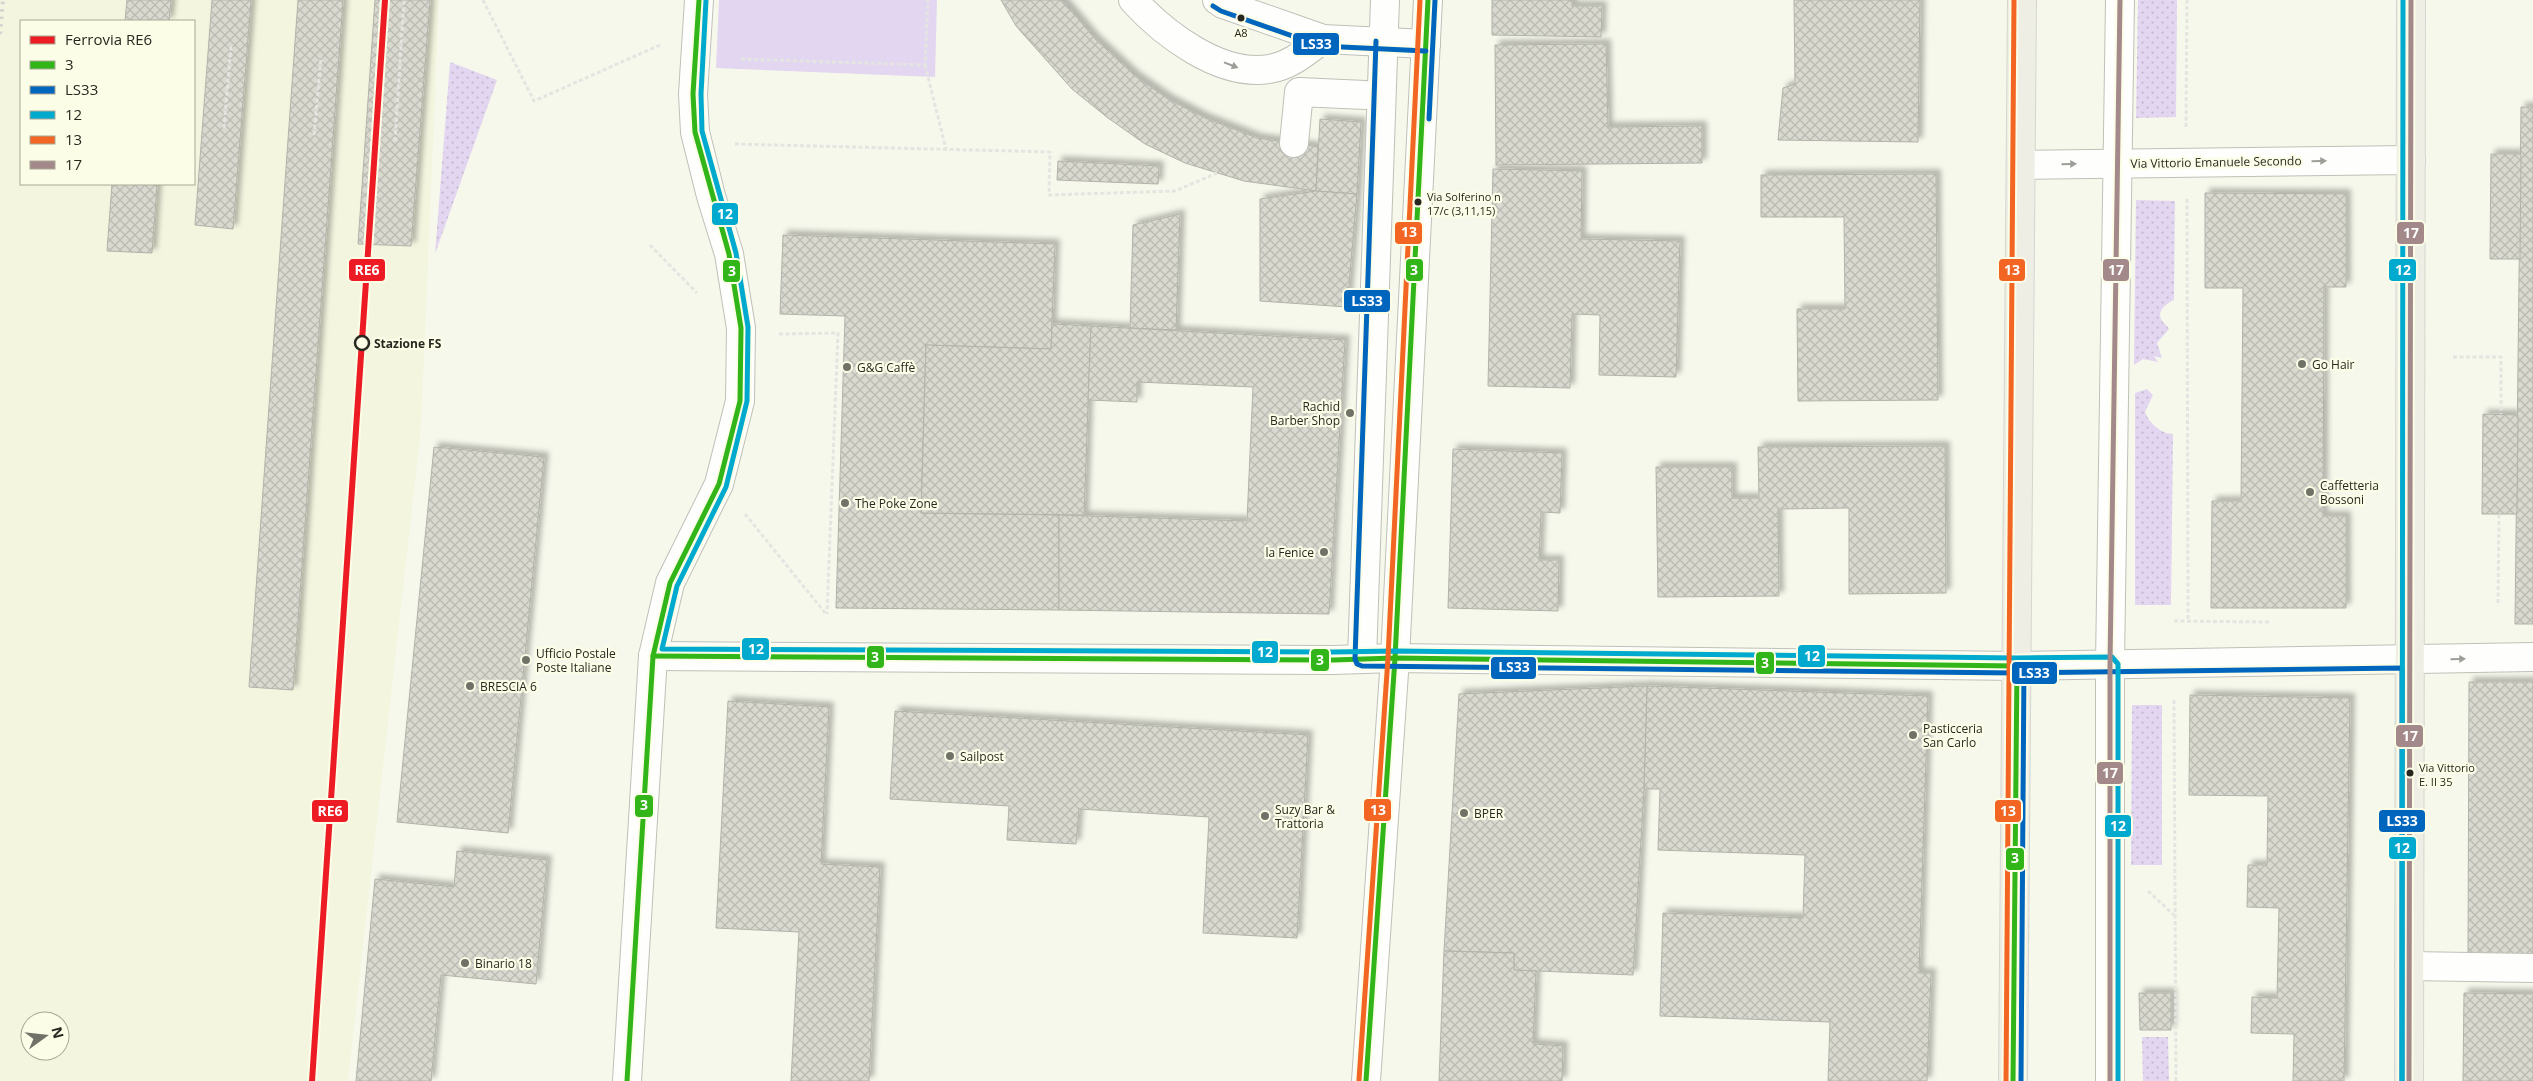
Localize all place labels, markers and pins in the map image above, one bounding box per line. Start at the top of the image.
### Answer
marker: A8 [1236,13,1246,23]
place label: A8 [1234,25,1248,40]
place label: Via Solferino n 17/c (3,11,15) [1427,189,1501,218]
marker: Via Solferino n 17/c (3,11,15) [1413,197,1423,207]
marker: Stazione FS [354,335,370,351]
place label: Stazione FS [374,335,442,352]
place label: Go Hair [2312,356,2355,373]
marker: Go Hair [2296,358,2308,370]
place label: G&G Caffè [857,359,916,376]
marker: G&G Caffè [841,361,853,373]
place label: Rachid Barber Shop [1270,398,1340,429]
marker: Rachid Barber Shop [1344,407,1356,419]
place label: Caffetteria Bossoni [2320,477,2379,508]
marker: Caffetteria Bossoni [2304,486,2316,498]
place label: The Poke Zone [855,495,938,512]
marker: The Poke Zone [839,497,851,509]
place label: la Fenice [1265,544,1314,561]
marker: la Fenice [1318,546,1330,558]
place label: Ufficio Postale Poste Italiane [536,645,616,676]
marker: Ufficio Postale Poste Italiane [520,654,532,666]
place label: BRESCIA 6 [480,678,537,695]
marker: BRESCIA 6 [464,680,476,692]
place label: Pasticceria San Carlo [1923,720,1983,751]
marker: Pasticceria San Carlo [1907,729,1919,741]
place label: Sailpost [960,748,1004,765]
marker: Sailpost [944,750,956,762]
place label: Via Vittorio E. II 35 [2419,760,2475,789]
marker: Via Vittorio E. II 35 [2405,768,2415,778]
place label: Suzy Bar & Trattoria [1275,801,1335,832]
place label: BPER [1474,805,1504,822]
marker: BPER [1458,807,1470,819]
marker: Suzy Bar & Trattoria [1259,810,1271,822]
place label: Binario 18 [475,955,532,972]
marker: Binario 18 [459,957,471,969]

